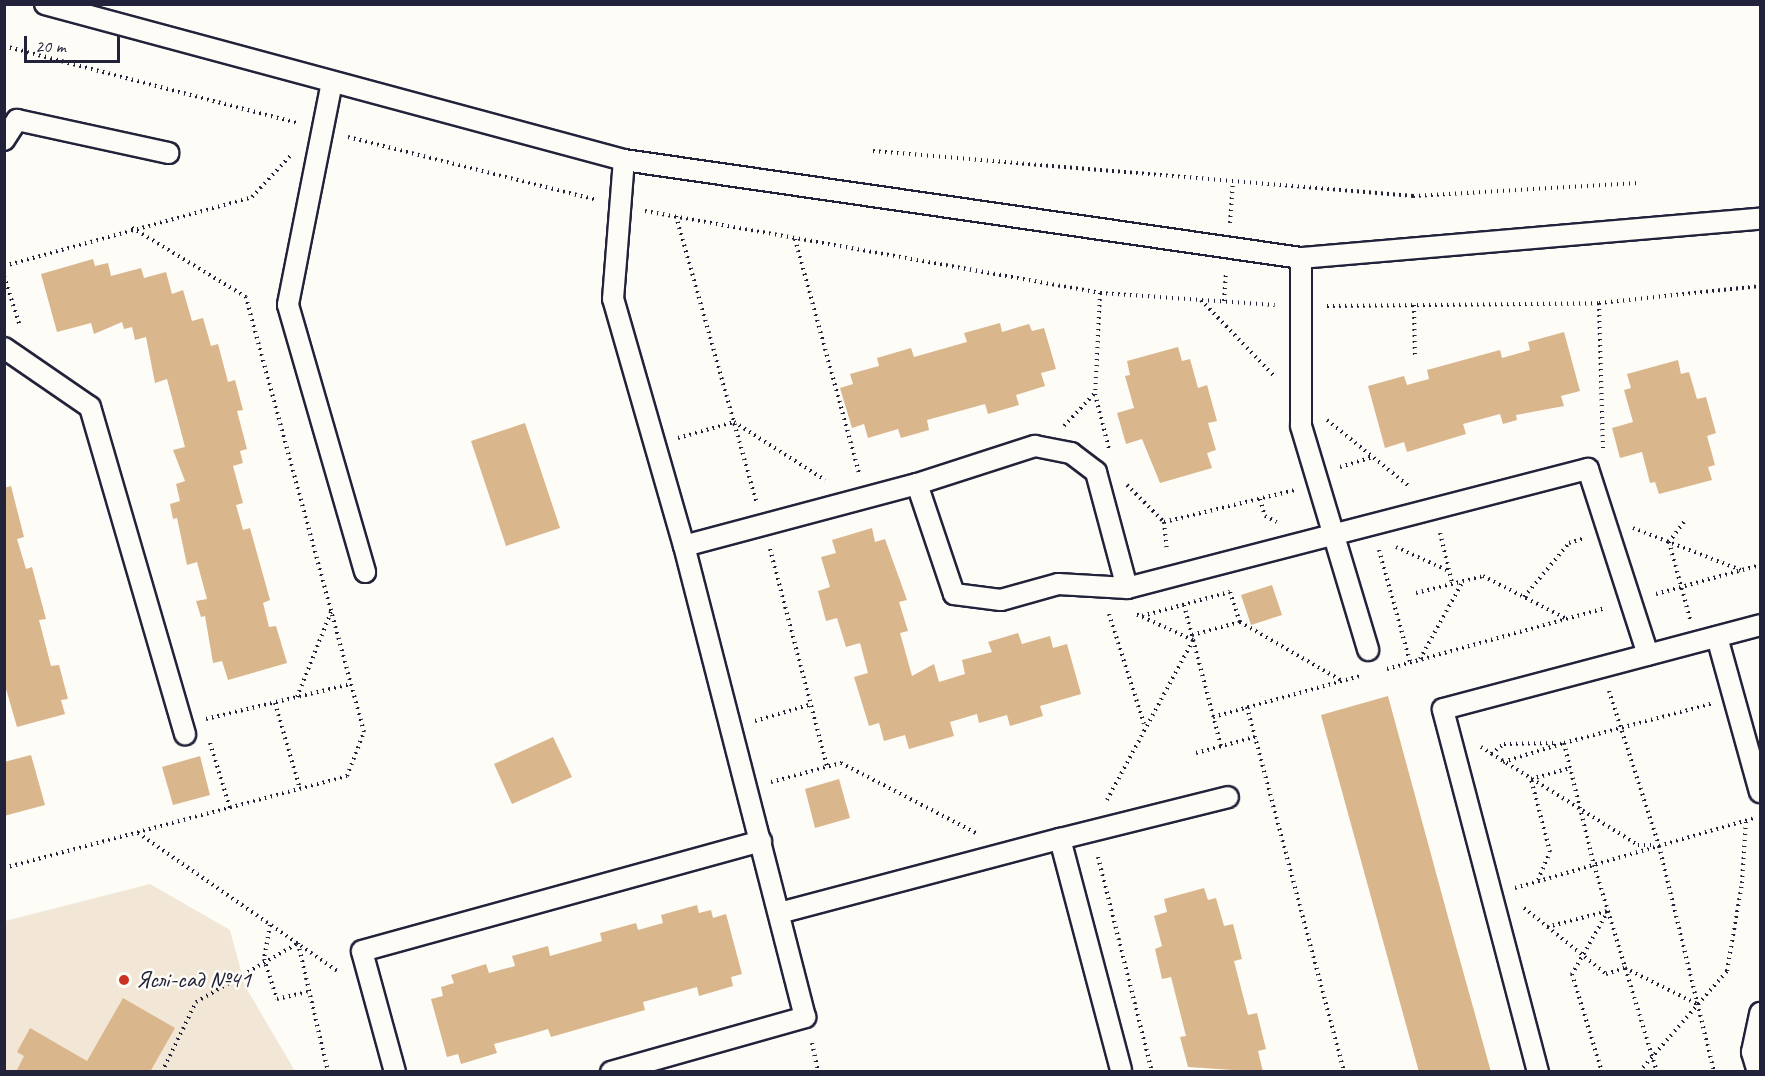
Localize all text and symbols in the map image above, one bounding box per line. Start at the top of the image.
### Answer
scale bar [27,24,123,62]
text: 20 m [35,35,66,57]
place label: Яслі-сад №41 [136,966,251,994]
marker: Яслі-сад №41 [117,973,131,987]

